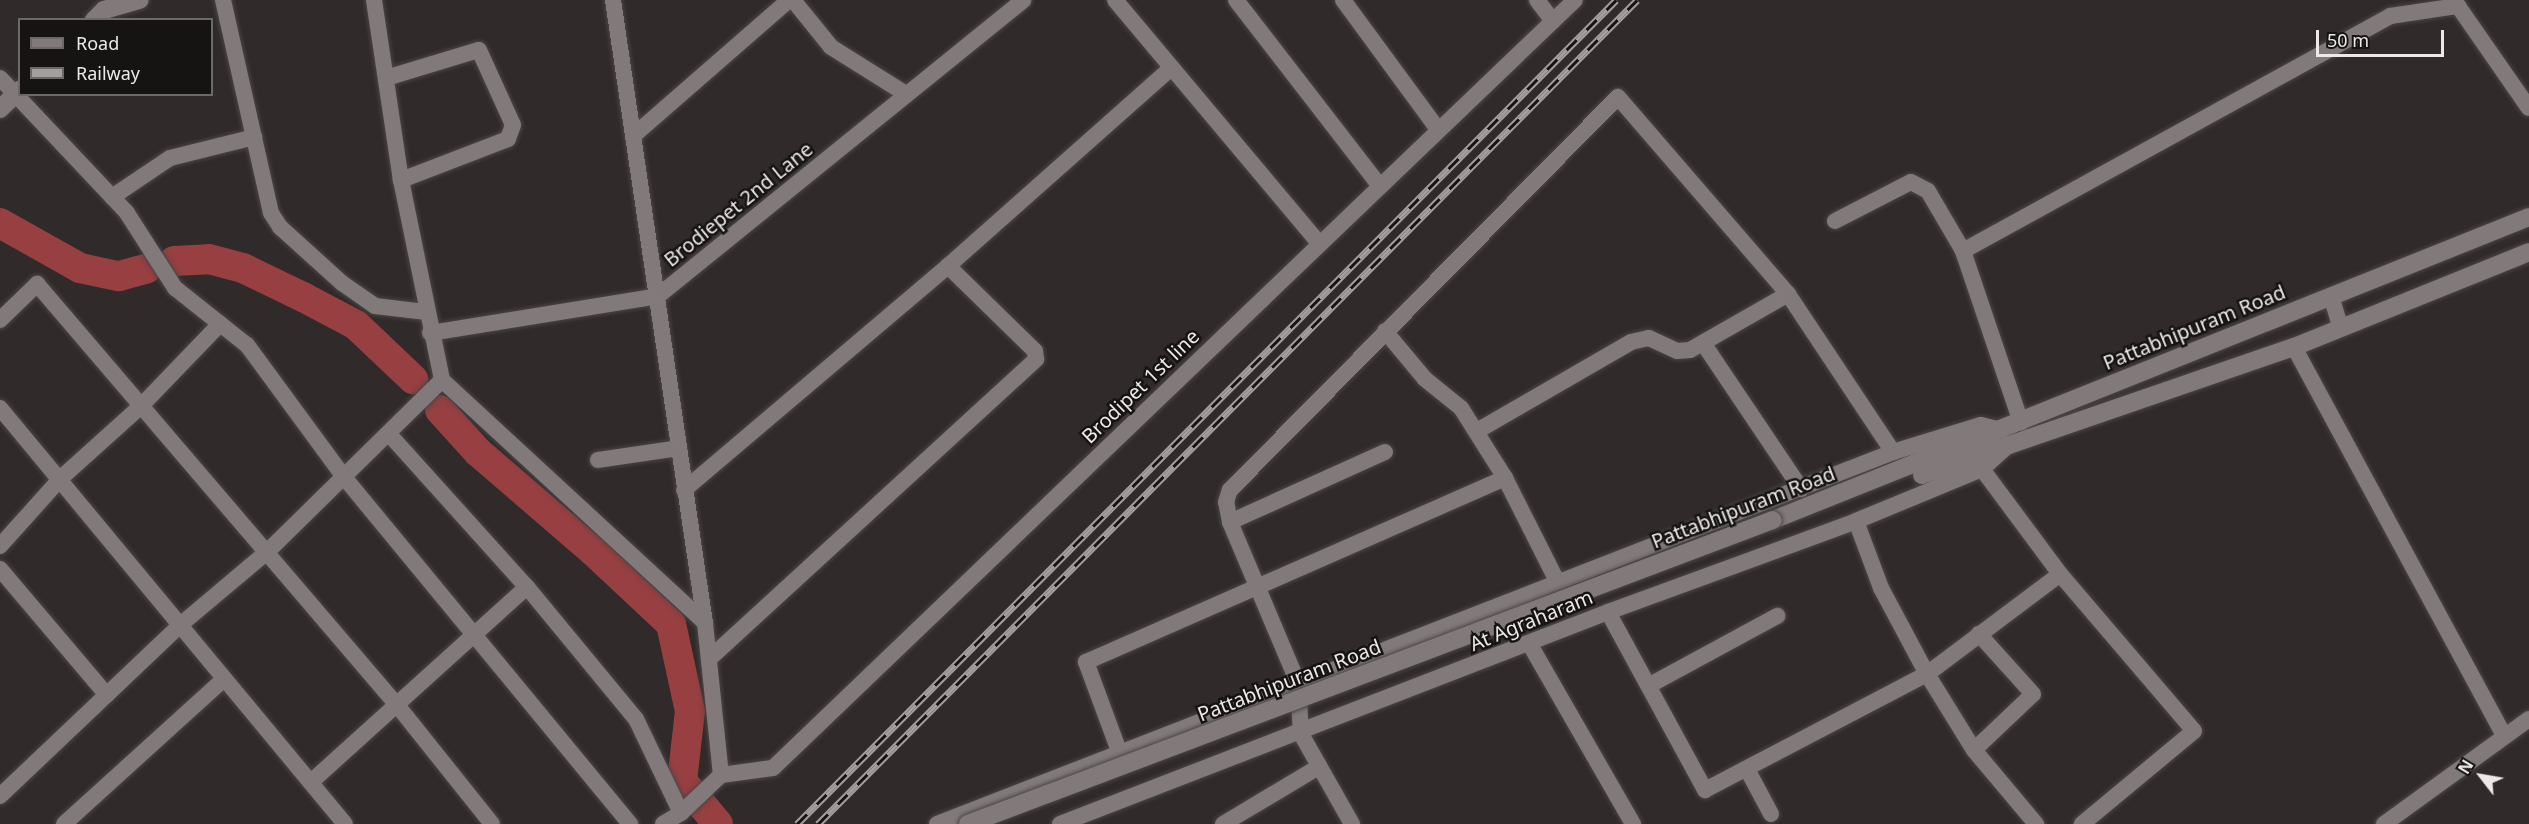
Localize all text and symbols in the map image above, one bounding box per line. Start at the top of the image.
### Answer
legend [18,18,213,96]
scale bar [2319,18,2446,56]
text: 50 m [2327,28,2369,52]
text: Road [76,31,119,55]
text: Railway [76,61,140,85]
street label: Brodiepet 2nd Lane [659,137,817,271]
street label: Pattabhipuram Road [2099,279,2289,375]
street label: Brodipet 1st line [1076,324,1204,448]
street label: Pattabhipuram Road [1648,461,1838,553]
street label: At Agraharam [1466,584,1596,656]
street label: Pattabhipuram Road [1194,634,1384,726]
north arrow [2451,746,2511,806]
text: N [2453,755,2478,778]

